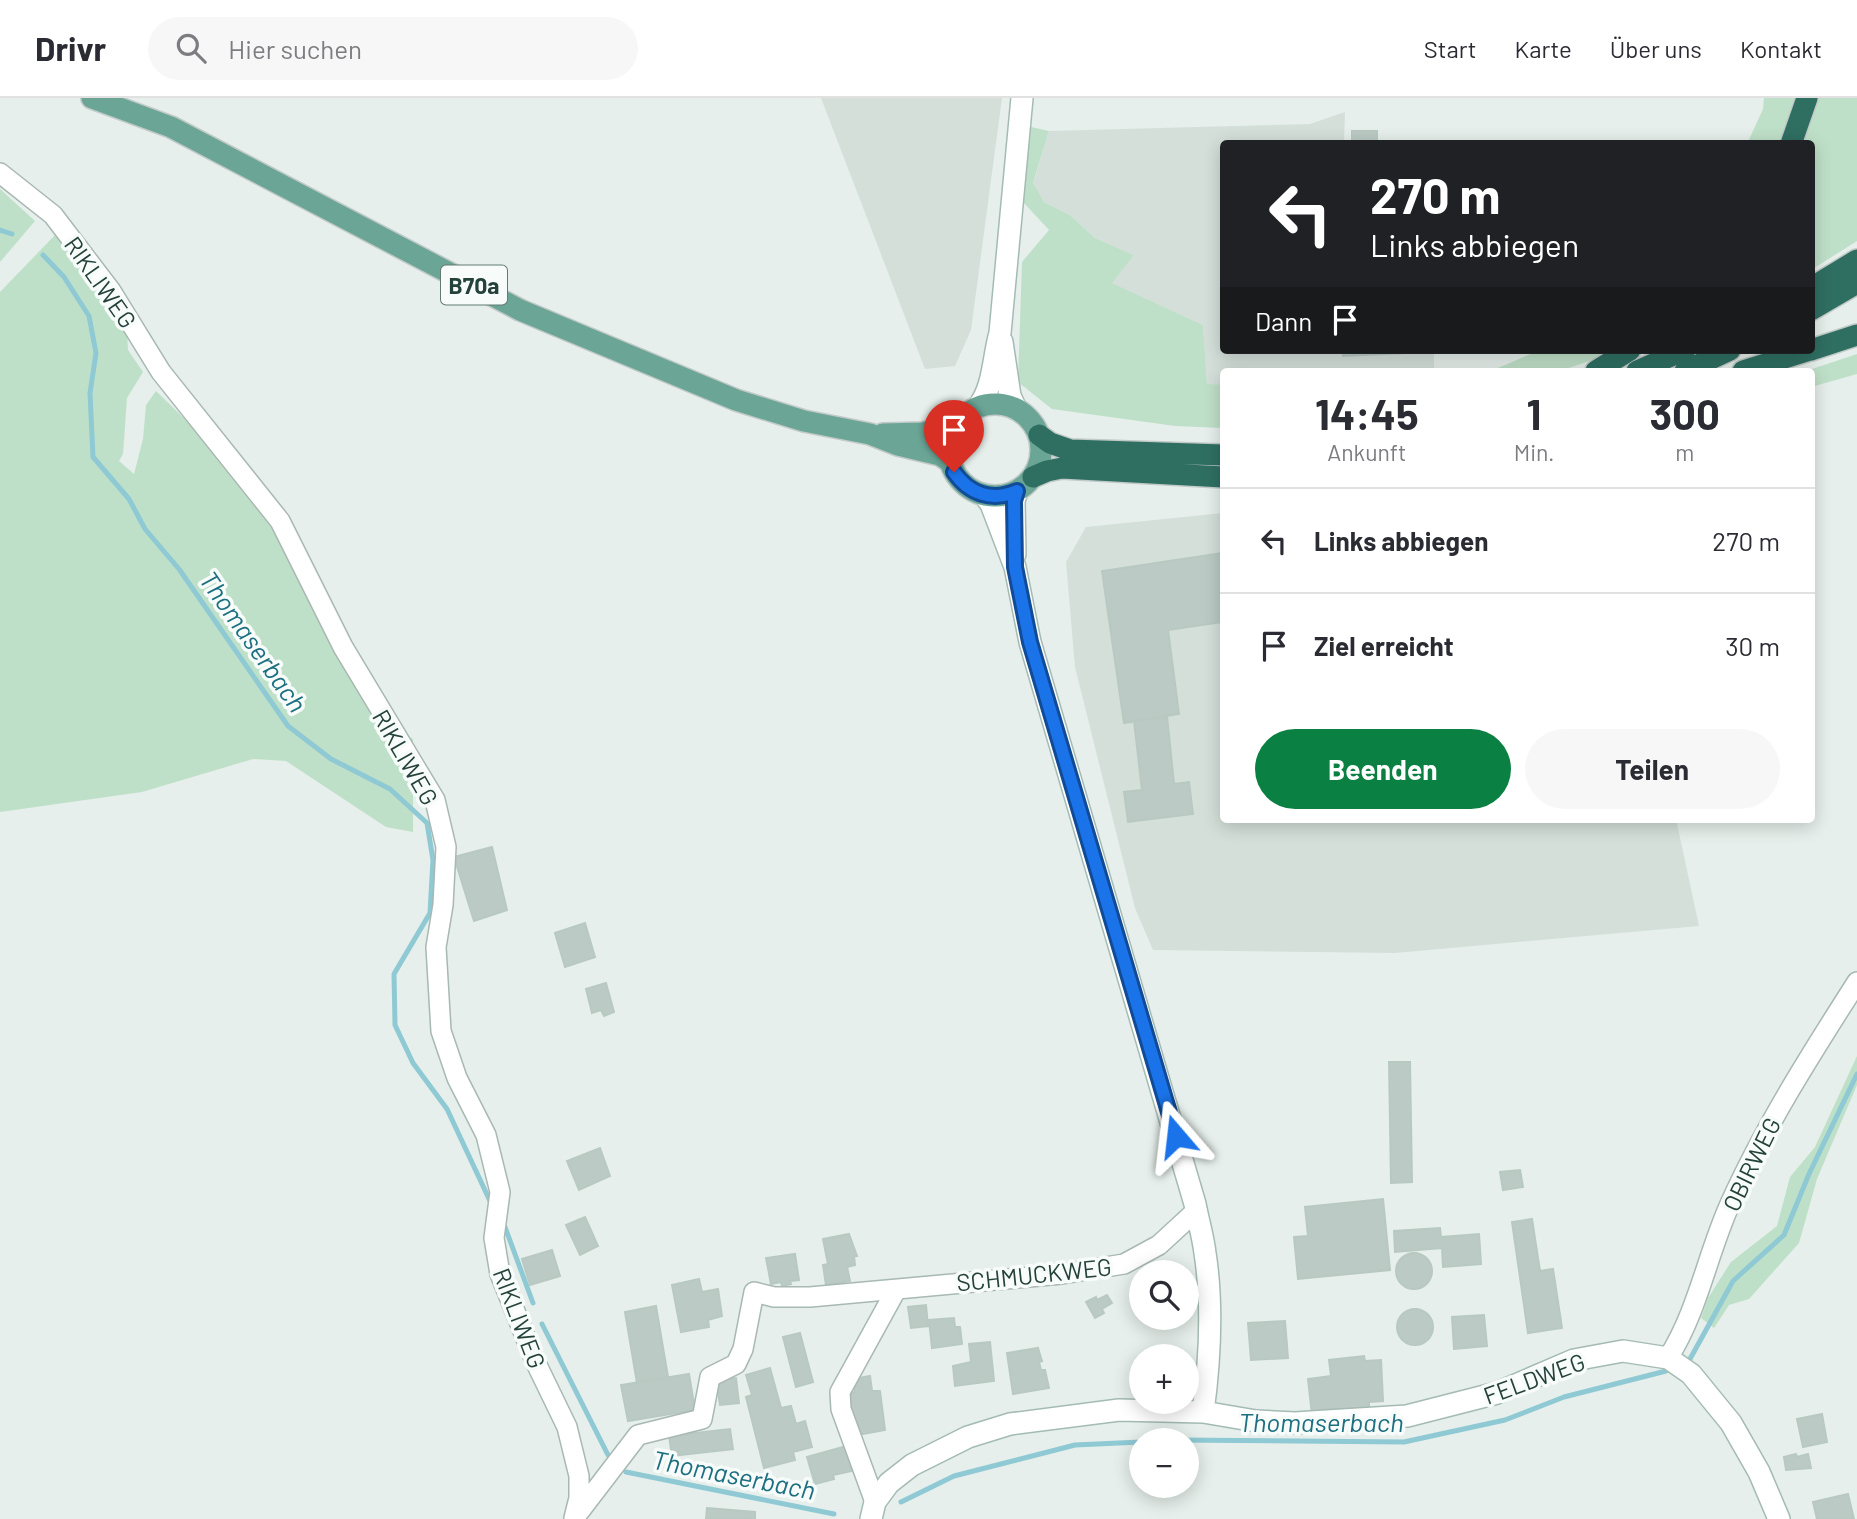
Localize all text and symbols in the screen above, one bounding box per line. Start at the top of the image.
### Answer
search box [148,17,638,80]
text: Drivr [35,28,106,68]
icon: search [172,29,210,67]
text: Hier suchen [228,33,362,64]
text: Start [1424,34,1477,63]
text: Karte [1515,34,1572,63]
text: Über uns [1610,34,1702,63]
text: Kontakt [1740,34,1822,63]
text: 270 m [1370,165,1500,224]
icon: left [1255,168,1346,259]
text: Links abbiegen [1370,225,1579,263]
street label: RIKLIWEG [59,231,143,333]
road number: B70a [441,266,507,304]
icon: arrive [1326,301,1364,339]
text: Dann [1255,305,1312,336]
text: 14:45 [1315,388,1419,438]
text: 1 [1527,388,1541,438]
text: 300 [1649,388,1720,438]
pin [924,400,984,472]
icon: arrive [935,411,973,449]
text: Ankunft [1327,438,1406,466]
text: Min. [1514,438,1554,466]
text: m [1675,438,1694,466]
icon: left [1255,522,1293,560]
text: Links abbiegen [1314,525,1488,556]
text: 270 m [1712,525,1780,556]
water label: Thomaserbach [194,564,314,718]
icon: arrive [1255,627,1293,665]
text: Ziel erreicht [1314,630,1454,661]
text: 30 m [1725,630,1780,661]
street label: RIKLIWEG [367,704,445,810]
button: Beenden [1255,729,1511,809]
button: Teilen [1525,729,1780,809]
position arrow [1139,1099,1213,1173]
street label: OBIRWEG [1716,1112,1786,1216]
street label: SCHMUCKWEG [955,1251,1113,1297]
map controls [1129,1260,1199,1498]
button: search [1129,1260,1199,1330]
street label: RIKLIWEG [488,1264,552,1372]
button: + [1129,1344,1199,1414]
street label: FELDWEG [1479,1346,1589,1410]
water label: Thomaserbach [1238,1406,1404,1437]
button: − [1129,1428,1199,1498]
water label: Thomaserbach [650,1443,818,1505]

